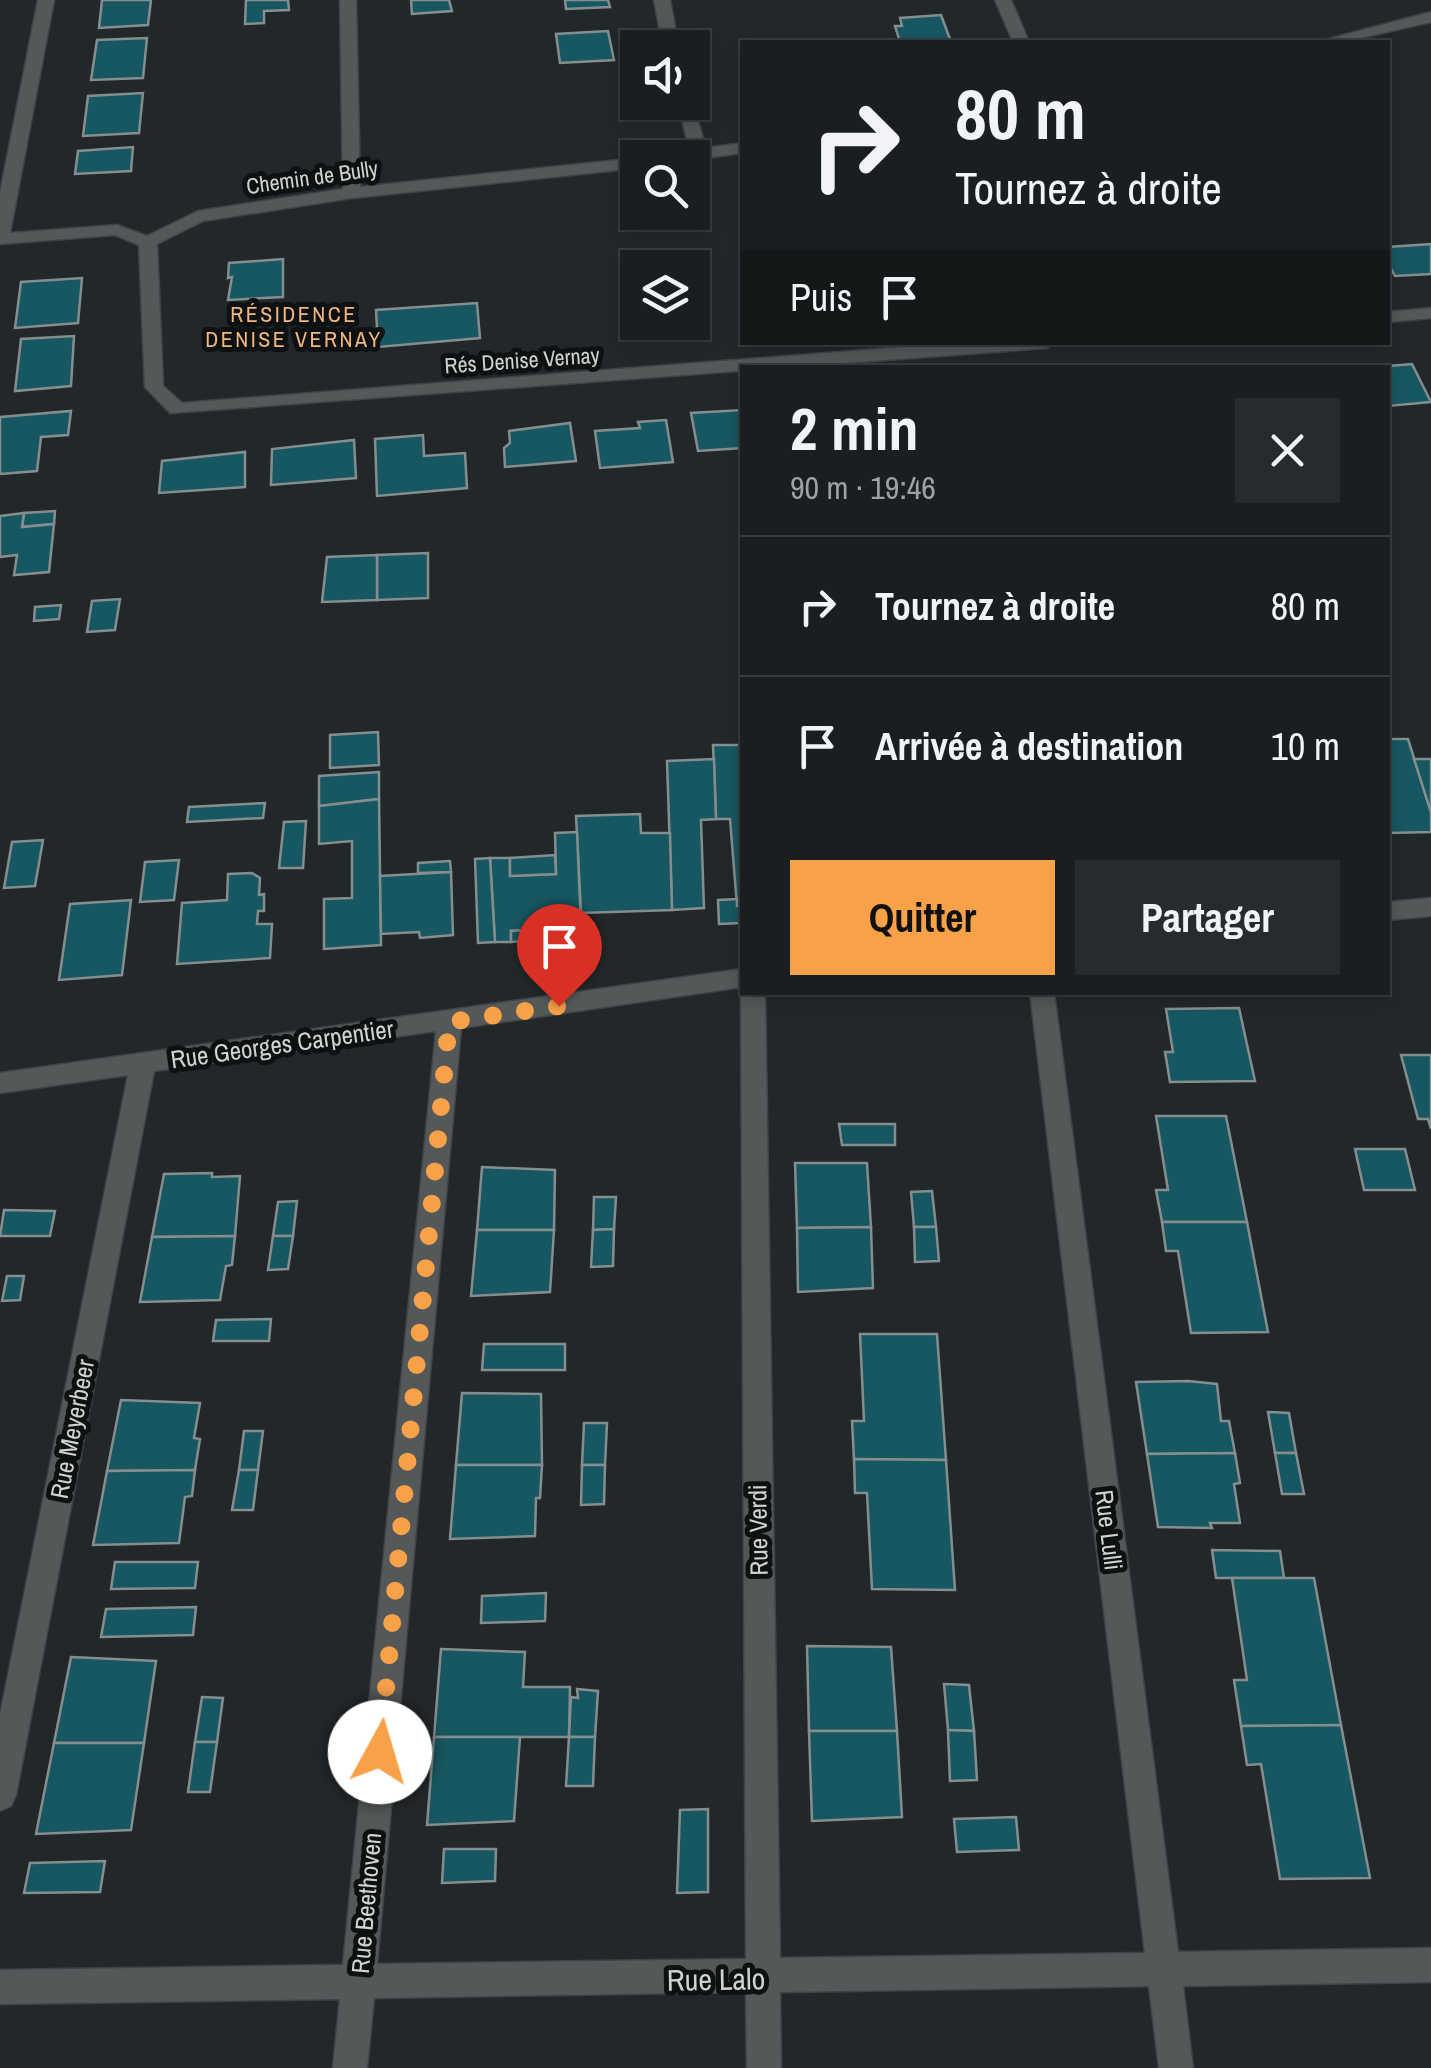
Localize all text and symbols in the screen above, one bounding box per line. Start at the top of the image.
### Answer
map controls [620,30,710,340]
button: sound [620,30,710,120]
text: 80 m [955,67,1086,161]
icon: right [790,80,920,210]
button: search [620,140,710,230]
street label: Chemin de Bully [244,153,380,201]
text: Tournez à droite [955,157,1222,218]
button: layers [620,250,710,340]
icon: arrive [872,270,927,325]
text: Puis [790,272,852,323]
district label: RÉSIDENCE DENISE VERNAY [205,299,383,354]
street label: Rés Denise Vernay [443,340,601,380]
text: 2 min [790,388,919,469]
button: close [1235,398,1340,503]
text: 90 m · 19:46 [790,466,936,509]
icon: right [790,579,845,634]
text: Tournez à droite [875,581,1115,632]
text: 80 m [1271,581,1340,632]
icon: arrive [790,719,845,774]
text: Arrivée à destination [875,721,1183,772]
text: 10 m [1271,721,1340,772]
button: Quitter [790,860,1055,975]
button: Partager [1075,860,1340,975]
pin [517,904,602,1007]
icon: arrive [532,919,587,974]
street label: Rue Georges Carpentier [168,1012,396,1076]
street label: Rue Meyerbeer [42,1356,102,1502]
street label: Rue Verdi [740,1484,776,1576]
street label: Rue Lulli [1087,1488,1131,1572]
position arrow [328,1700,432,1804]
street label: Rue Beethoven [343,1831,389,1975]
street label: Rue Lalo [666,1958,766,2000]

